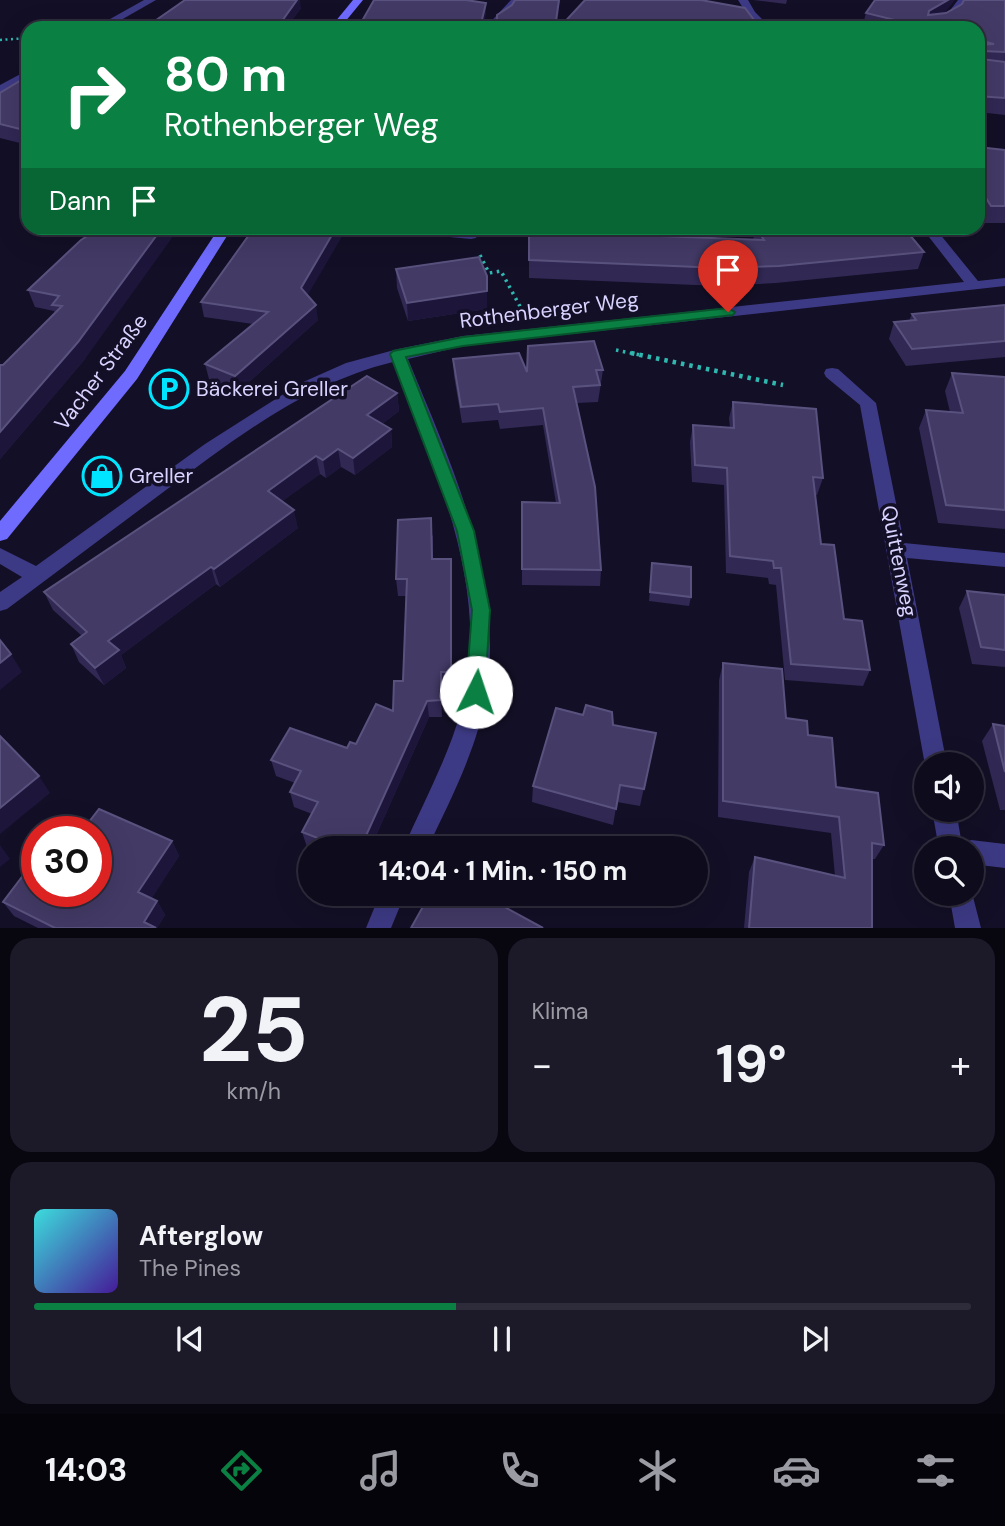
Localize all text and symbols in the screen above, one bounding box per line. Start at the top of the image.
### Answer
text: 80 m [164,42,287,106]
icon: right [49,49,140,140]
text: Rothenberger Weg [164,104,439,146]
icon: arrive [125,182,163,220]
text: Dann [49,184,111,218]
pin [698,240,758,312]
icon: arrive [709,251,747,289]
street label: Rothenberger Weg [458,285,640,335]
street label: Vacher Straße [48,308,154,436]
parking icon: Bäckerei Greller [148,368,190,410]
place label: Bäckerei Greller [196,375,348,403]
shop icon: Greller [81,455,123,497]
place label: Greller [129,462,194,490]
street label: Quittenweg [875,503,924,619]
position arrow [439,655,513,729]
map controls [914,752,984,906]
button: sound [914,752,984,822]
speed limit sign: 30 [21,816,112,907]
button: search [914,836,984,906]
text: 14:04 · 1 Min. · 150 m [379,854,627,888]
text: 25 [199,971,308,1089]
text: Klima [532,996,589,1026]
text: 19° [716,1030,787,1098]
text: − [532,1040,552,1090]
text: + [950,1040,971,1090]
text: km/h [227,1076,281,1106]
text: Afterglow [139,1219,263,1253]
text: The Pines [139,1253,241,1283]
icon: previous [171,1320,209,1358]
icon: pause [483,1320,521,1358]
icon: next [796,1320,834,1358]
icon: directions [217,1446,266,1495]
icon: music [356,1446,405,1495]
icon: phone [495,1446,544,1495]
icon: climate [633,1446,682,1495]
icon: car [772,1446,821,1495]
icon: filters [911,1446,960,1495]
text: 14:03 [45,1449,127,1491]

